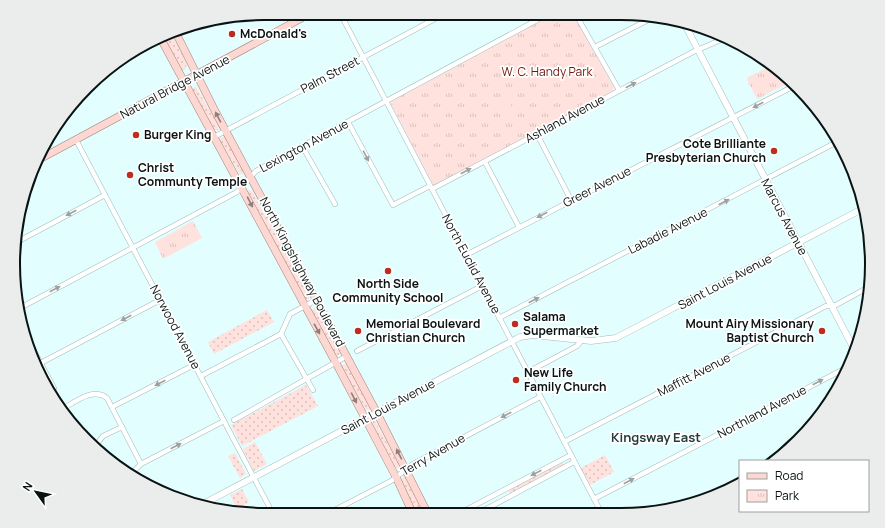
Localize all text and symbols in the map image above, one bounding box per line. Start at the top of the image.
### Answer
place label: McDonald's [240,25,307,42]
marker: McDonald's [227,29,237,39]
street label: Natural Bridge Avenue [117,50,233,123]
street label: Palm Street [297,52,362,97]
park label: W. C. Handy Park [501,63,594,80]
one-way arrow [625,81,637,88]
street label: Ashland Avenue [522,90,608,147]
one-way arrow [752,102,764,109]
one-way arrow [215,112,222,123]
street label: Lexington Avenue [256,115,351,176]
place label: Burger King [144,126,211,143]
marker: Burger King [131,130,141,140]
place label: Cote Brilliante Presbyterian Church [646,135,766,166]
marker: Cote Brilliante Presbyterian Church [769,146,779,156]
one-way arrow [363,150,369,162]
place label: Christ Communty Temple [138,159,247,190]
street label: Greer Avenue [560,162,634,211]
one-way arrow [461,168,472,175]
marker: Christ Communty Temple [125,170,135,180]
street label: Marcus Avenue [757,175,812,258]
street label: North Kingshighway Boulevard [256,194,349,350]
one-way arrow [246,196,253,208]
one-way arrow [718,199,730,205]
street label: Labadie Avenue [625,203,710,258]
one-way arrow [65,210,77,216]
street label: North Euclid Avenue [438,211,505,317]
one-way arrow [536,212,548,218]
street label: Saint Louis Avenue [675,250,775,314]
marker: North Side Community School [383,266,393,276]
place label: North Side Community School [333,275,443,306]
street label: Norwood Avenue [146,282,205,372]
one-way arrow [49,286,60,292]
one-way arrow [528,297,540,304]
place label: Salama Supermarket [523,308,599,339]
one-way arrow [120,315,131,321]
place label: Memorial Boulevard Christian Church [366,315,480,346]
place label: Mount Airy Missionary Baptist Church [685,315,814,346]
marker: Salama Supermarket [510,319,520,329]
one-way arrow [313,323,320,335]
marker: Memorial Boulevard Christian Church [353,326,363,336]
marker: Mount Airy Missionary Baptist Church [817,326,827,336]
street label: Maffitt Avenue [654,349,733,400]
place label: New Life Family Church [524,364,607,395]
street label: Saint Louis Avenue [338,375,438,439]
marker: New Life Family Church [511,375,521,385]
one-way arrow [154,379,165,386]
one-way arrow [813,379,824,385]
street label: Northland Avenue [714,381,809,442]
one-way arrow [350,392,357,403]
one-way arrow [500,412,512,418]
district label: Kingsway East [611,428,701,446]
street label: Terry Avenue [397,429,468,480]
one-way arrow [170,443,182,449]
one-way arrow [395,448,402,460]
legend [739,460,869,512]
text: Road [775,467,803,484]
one-way arrow [531,470,542,476]
north arrow [16,472,56,512]
one-way arrow [623,478,634,484]
text: N [19,479,36,494]
text: Park [775,487,800,504]

